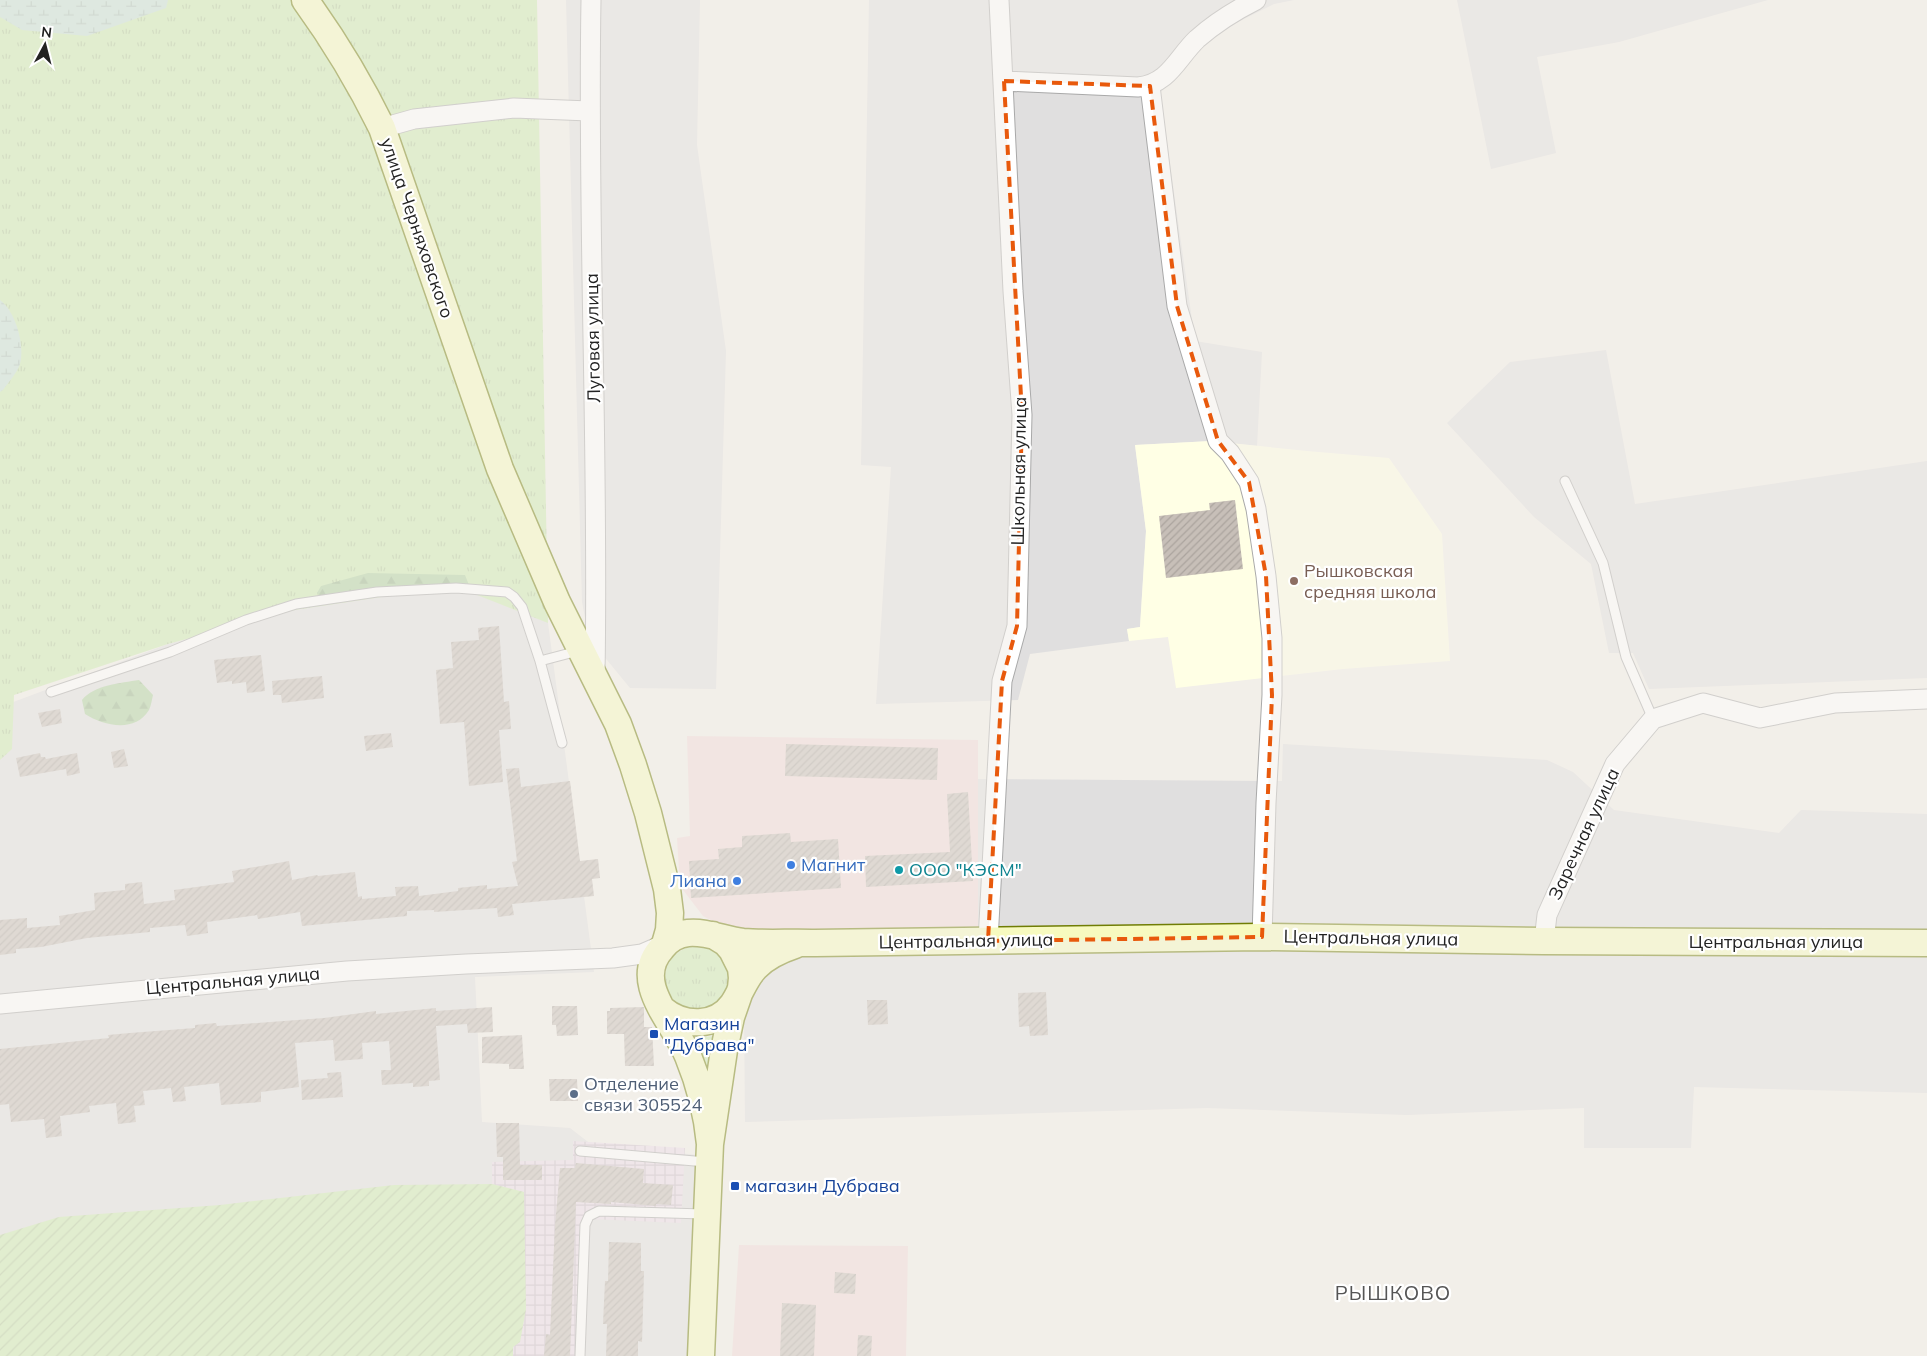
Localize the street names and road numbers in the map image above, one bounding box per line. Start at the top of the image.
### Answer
street label: улица Черняховского [376,135,459,321]
street label: Луговая улица [580,273,605,403]
street label: Школьная улица [1006,396,1031,546]
street label: Заречная улица [1543,764,1624,903]
street label: Центральная улица [1284,924,1458,951]
street label: Центральная улица [879,927,1053,954]
street label: Центральная улица [1689,930,1863,953]
street label: Центральная улица [145,961,321,1000]

